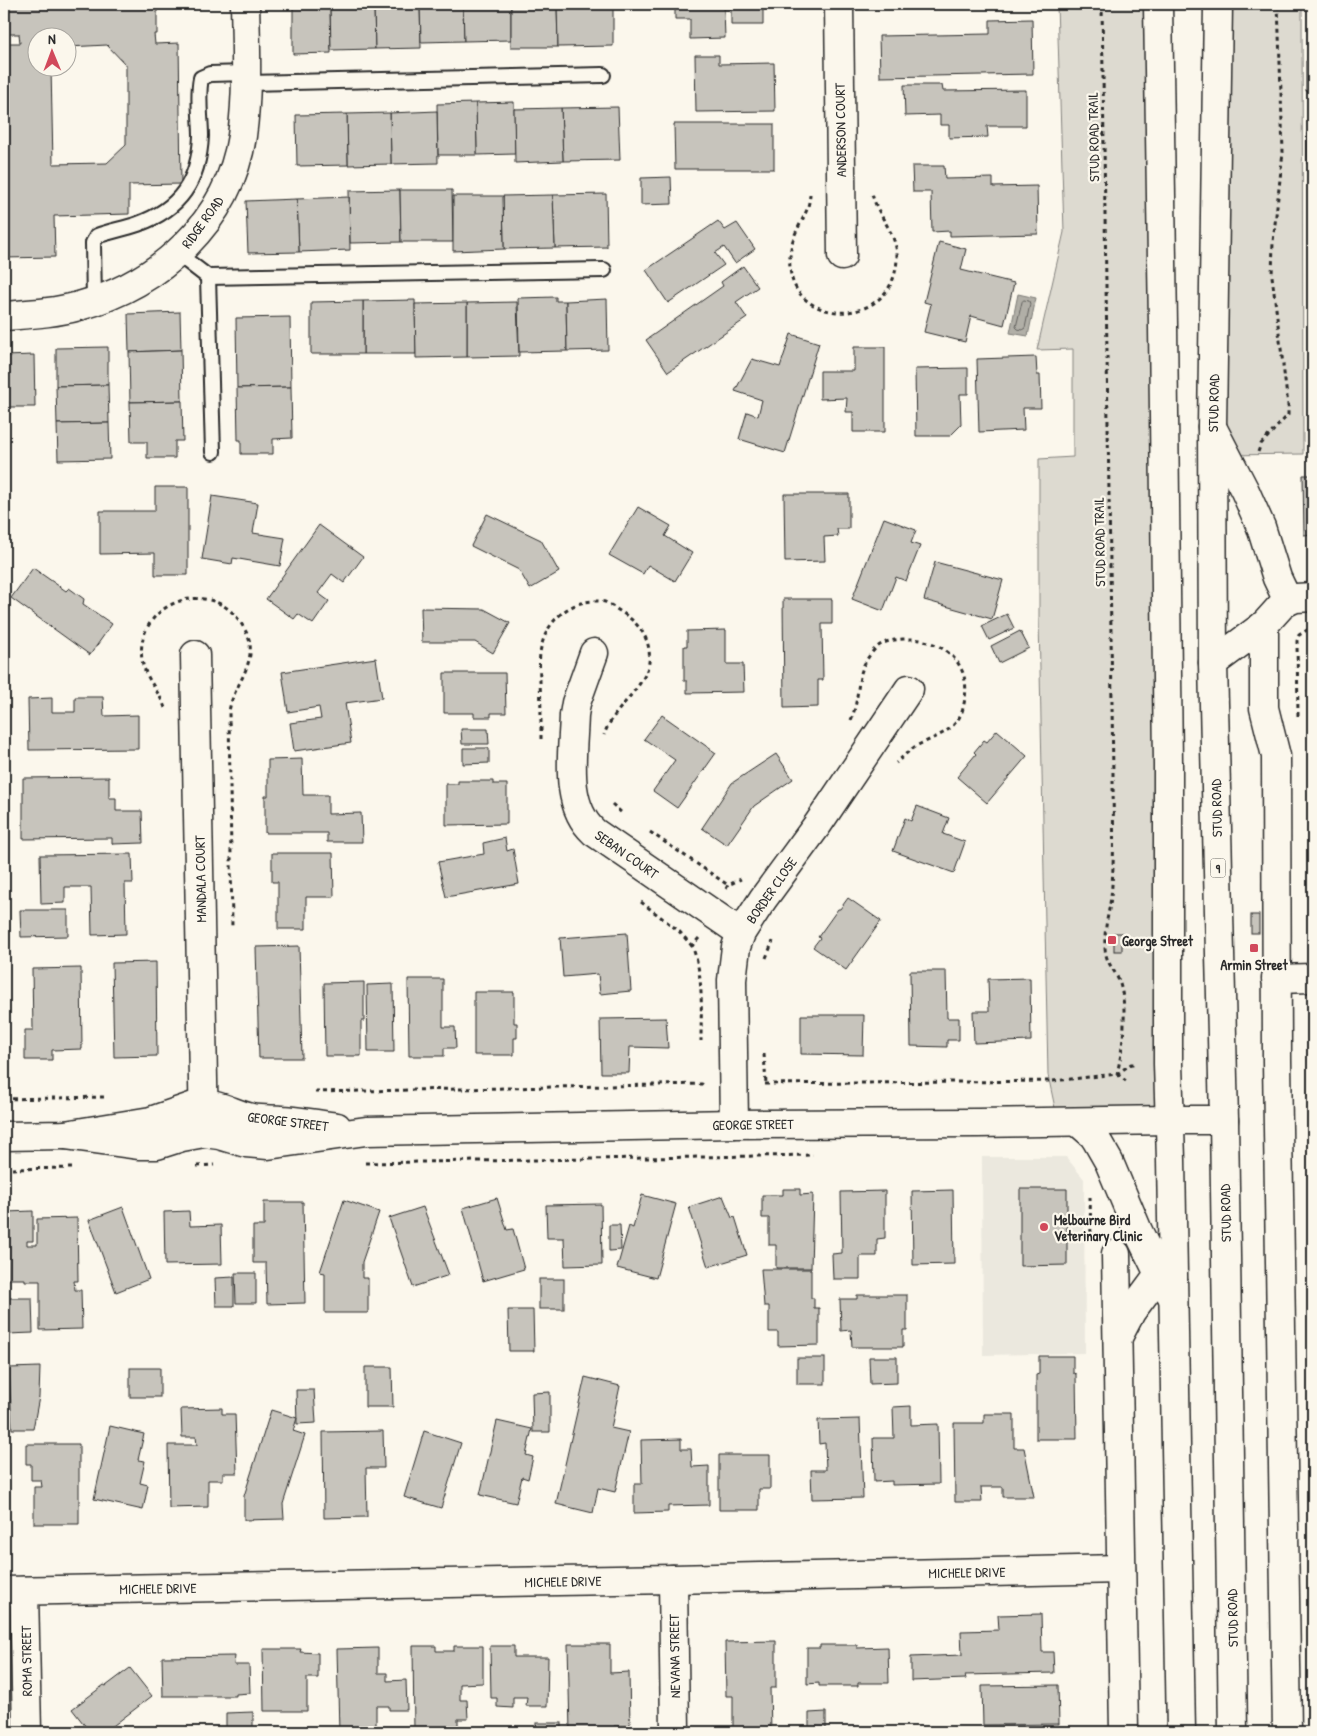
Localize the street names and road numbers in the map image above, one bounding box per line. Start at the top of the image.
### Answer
street label: ANDERSON COURT [830,82,850,177]
street label: STUD ROAD TRAIL [1083,92,1103,182]
street label: RIDGE ROAD [177,192,228,252]
street label: STUD ROAD [1203,373,1223,432]
street label: STUD ROAD TRAIL [1089,497,1109,587]
street label: STUD ROAD [1206,778,1226,837]
street label: SEBAN COURT [592,825,663,883]
street label: MANDALA COURT [190,835,210,923]
street label: BORDER CLOSE [741,853,801,927]
road number: 9 [1210,858,1226,878]
street label: GEORGE STREET [246,1107,330,1135]
street label: GEORGE STREET [712,1114,794,1134]
street label: STUD ROAD [1215,1183,1235,1242]
street label: MICHELE DRIVE [928,1562,1006,1582]
street label: MICHELE DRIVE [524,1571,602,1591]
street label: MICHELE DRIVE [119,1578,197,1598]
street label: STUD ROAD [1222,1588,1242,1647]
street label: NEVANA STREET [664,1613,684,1698]
street label: ROMA STREET [16,1625,36,1697]

